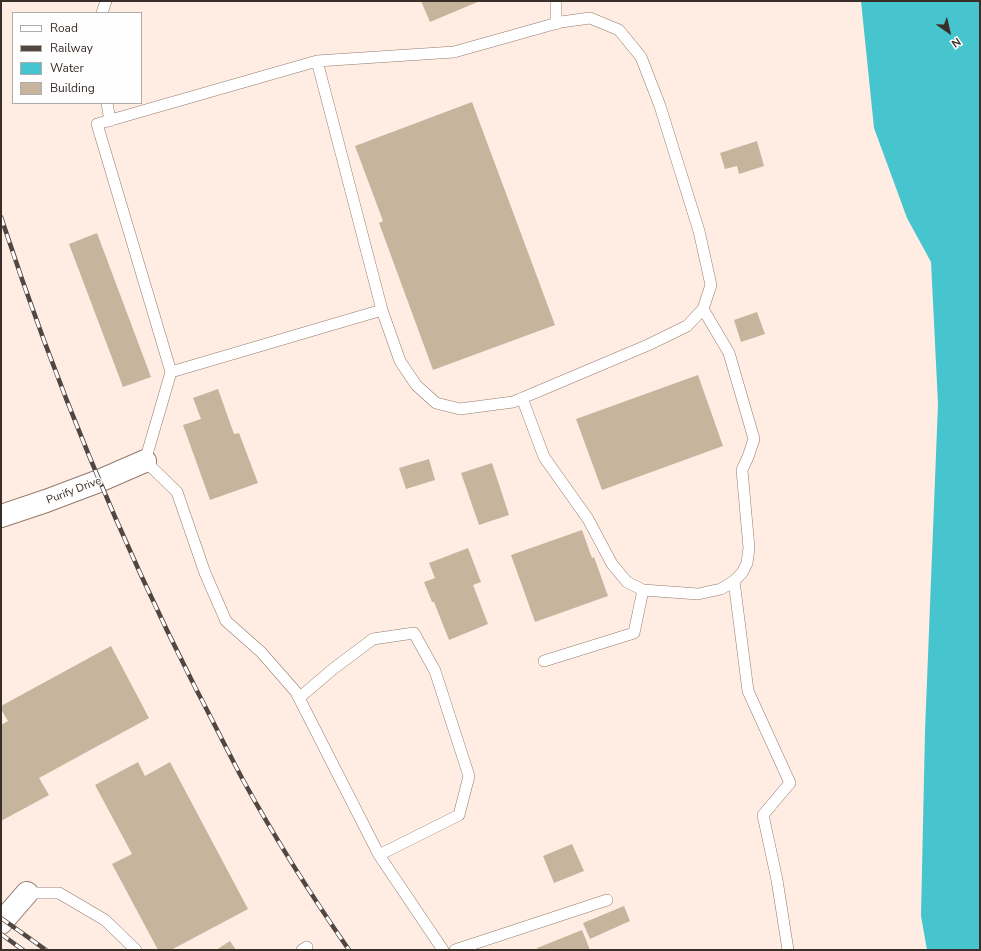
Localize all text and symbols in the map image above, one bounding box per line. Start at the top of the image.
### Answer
legend [12,12,142,104]
north arrow [929,12,969,52]
text: Road [50,20,78,36]
text: N [948,34,964,51]
text: Railway [50,40,93,56]
text: Water [50,60,84,76]
text: Building [50,80,95,96]
street label: Purify Drive [45,474,103,508]

